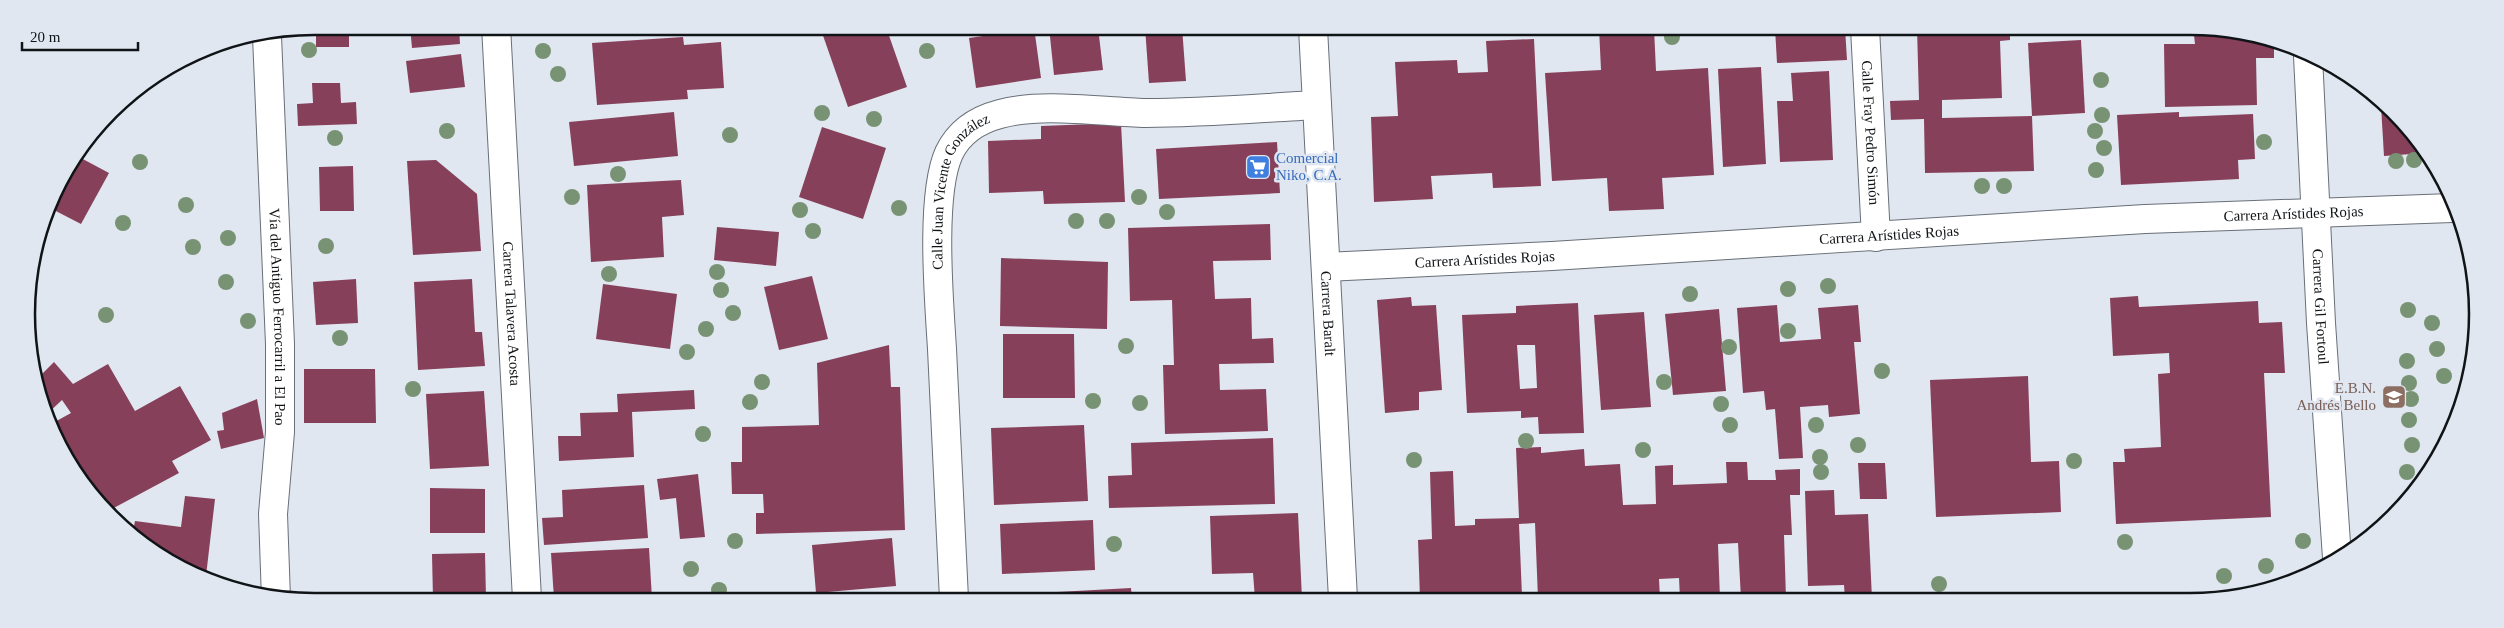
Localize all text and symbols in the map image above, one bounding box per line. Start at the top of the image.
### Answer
scale bar [22,20,139,52]
text: 20 m [30,29,61,45]
street label: Calle Fray Pedro Simón [1859,60,1882,206]
street label: Calle Juan Vicente González [929,110,992,270]
place label: Comercial Niko, C.A. [1276,150,1342,183]
supermarket icon: Comercial Niko, C.A. [1245,154,1271,180]
street label: Carrera Arístides Rojas [2223,203,2364,224]
street label: Vía del Antiguo Ferrocarril a El Pao [266,208,288,426]
street label: Carrera Arístides Rojas [1819,223,1960,247]
street label: Carrera Talavera Acosta [500,241,523,387]
street label: Carrera Arístides Rojas [1414,248,1555,271]
street label: Carrera Gil Fortoul [2309,248,2332,365]
street label: Carrera Baralt [1318,271,1338,358]
place label: E.B.N. Andrés Bello [2296,380,2376,413]
school or university icon: E.B.N. Andrés Bello [2381,384,2407,410]

